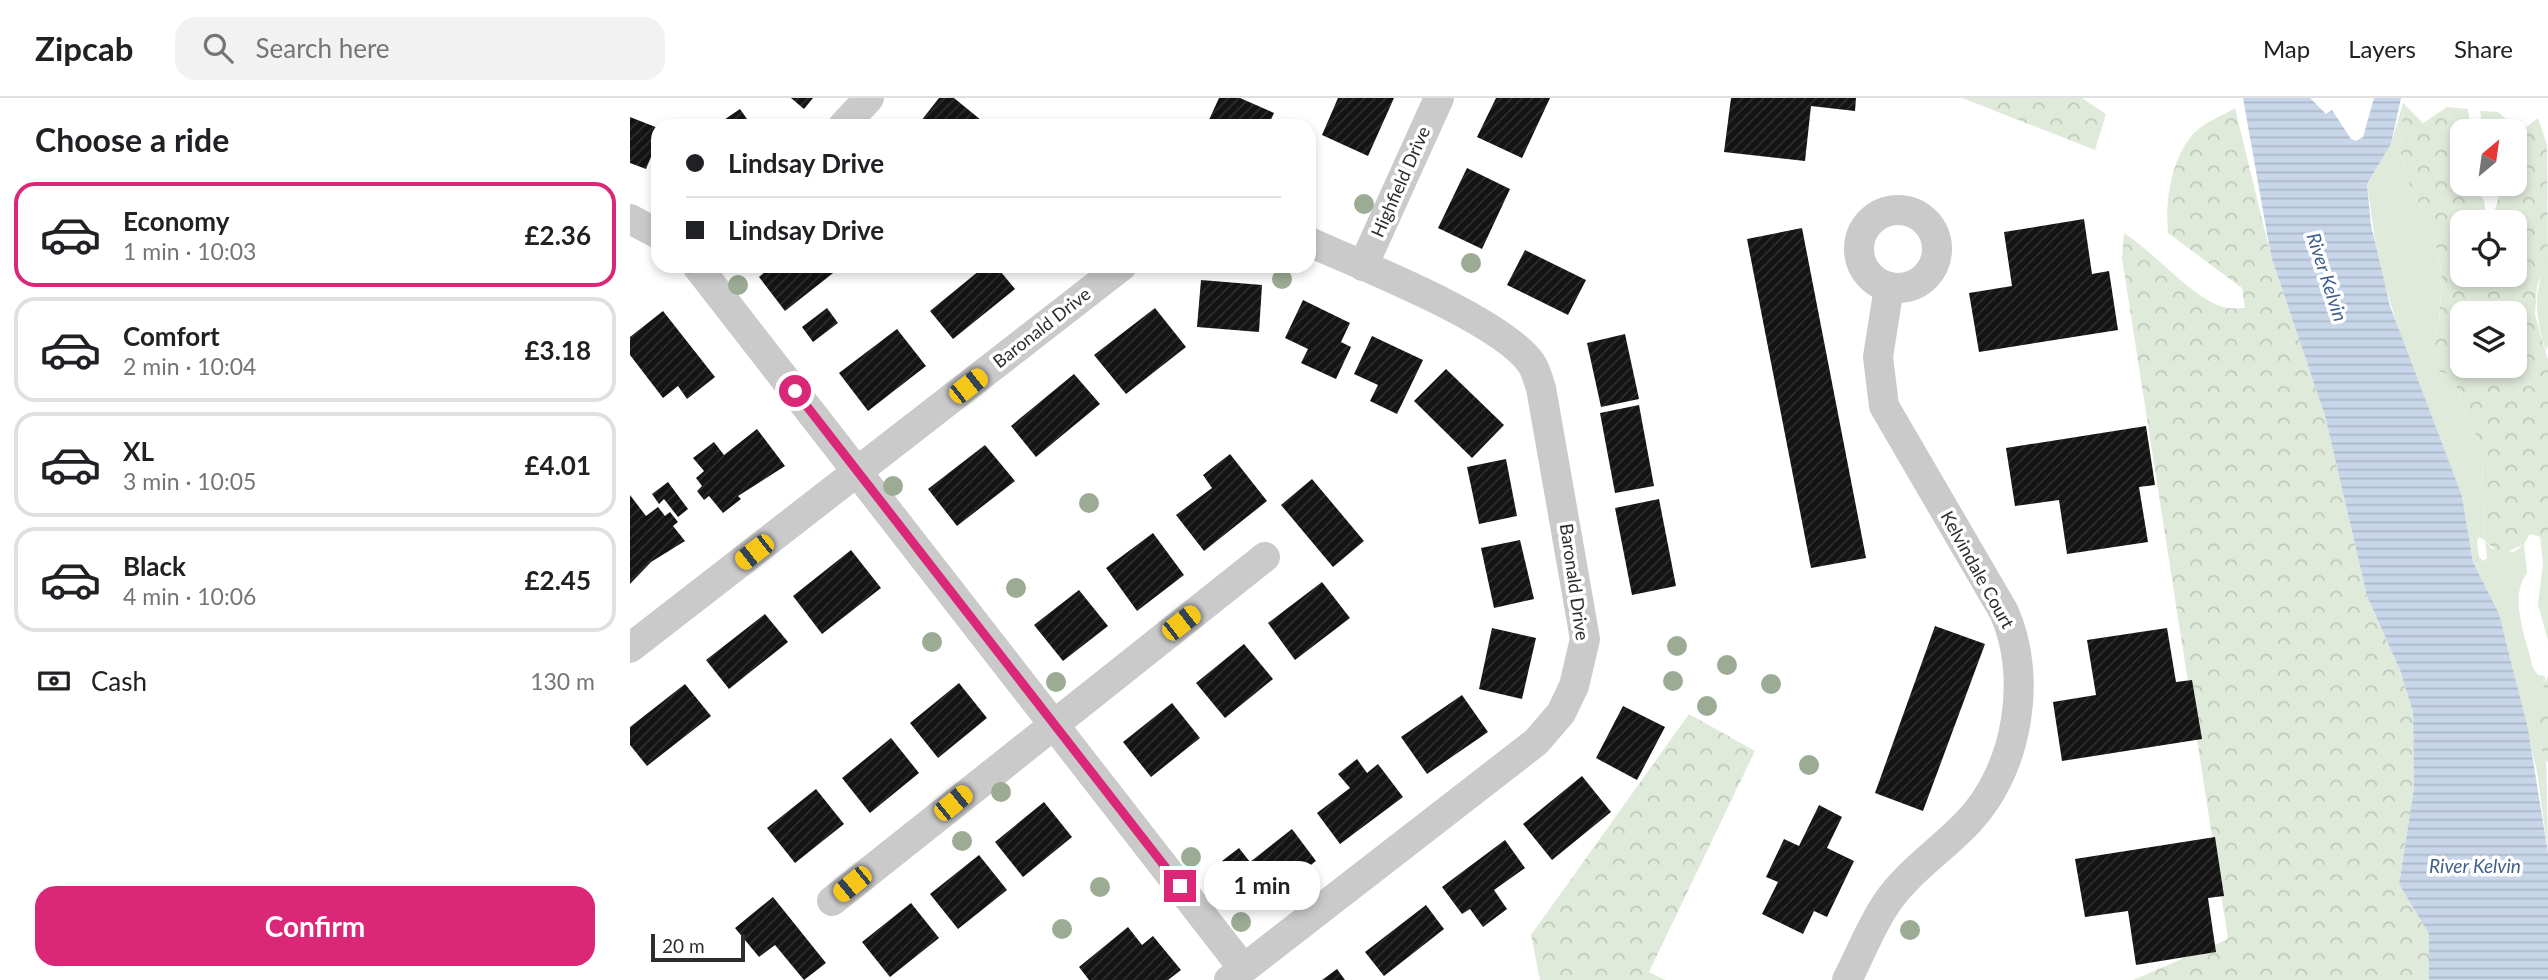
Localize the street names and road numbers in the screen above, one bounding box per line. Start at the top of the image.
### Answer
street label: Highfield Drive [1366,123,1434,240]
street label: Baronald Drive [988,282,1095,372]
street label: Kelvindale Court [1936,507,2020,633]
street label: Baronald Drive [1556,522,1594,642]

